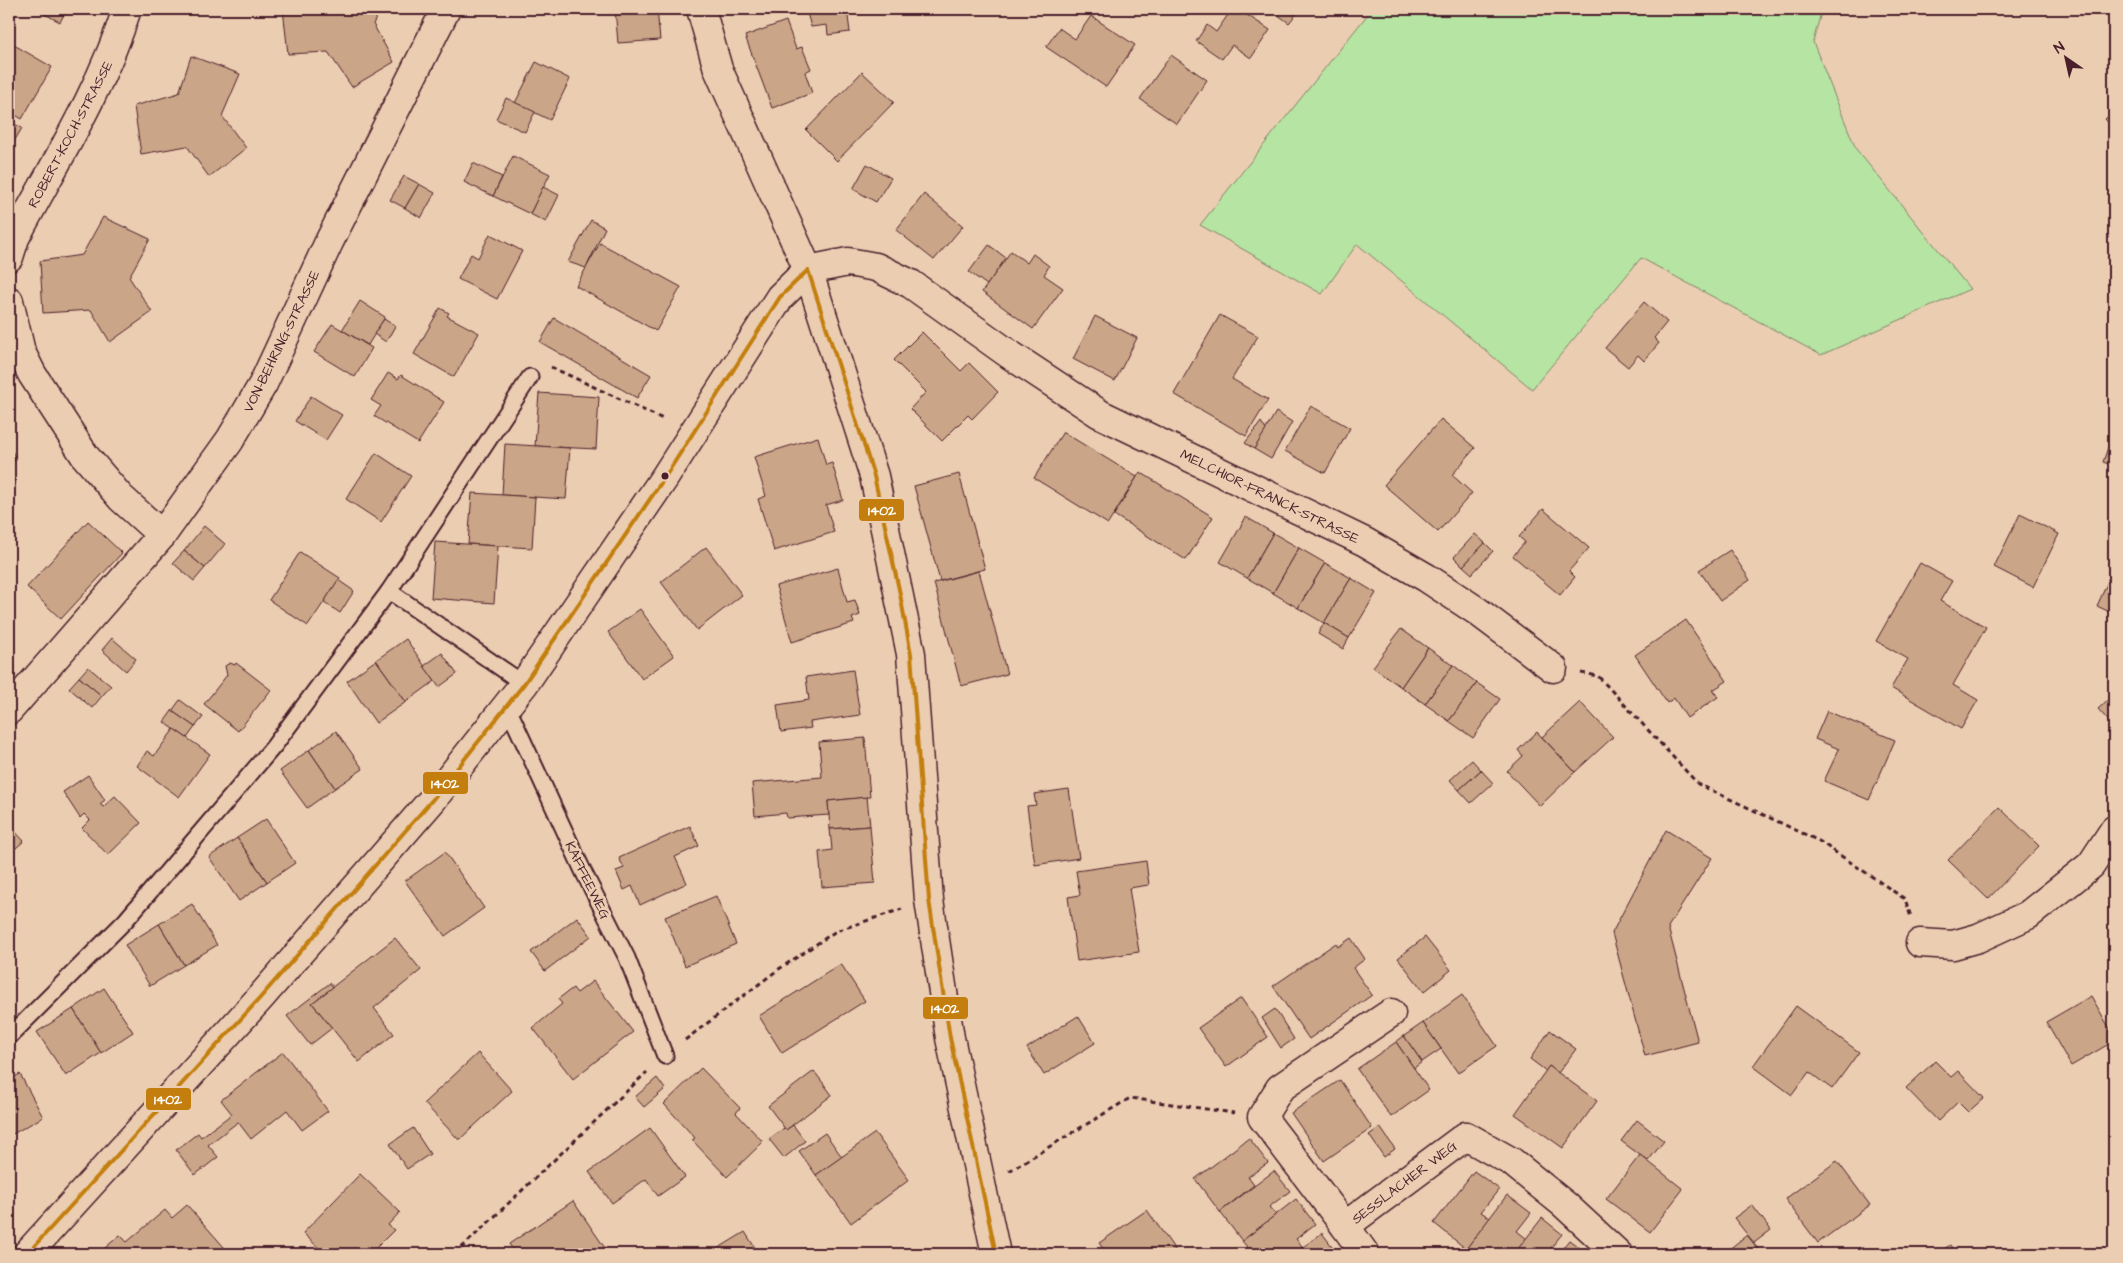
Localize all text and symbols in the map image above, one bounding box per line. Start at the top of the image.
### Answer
north arrow [2040,32,2090,82]
text: N [2050,37,2069,59]
street label: ROBERT-KOCH-STRASSE [24,57,119,212]
street label: VON-BEHRING-STRASSE [239,266,325,416]
street label: MELCHIOR-FRANCK-STRASSE [1177,445,1363,549]
unlabelled marker [660,471,670,481]
line badge: 1402 [858,498,905,522]
text: 1402 [868,501,897,521]
line badge: 1402 [422,771,469,795]
text: 1402 [431,774,460,794]
street label: KAFFEEWEG [560,838,615,923]
line badge: 1402 [922,996,969,1020]
text: 1402 [931,999,960,1019]
line badge: 1402 [145,1087,192,1111]
text: 1402 [154,1090,183,1110]
street label: SESSLACHER WEG [1348,1136,1462,1229]

